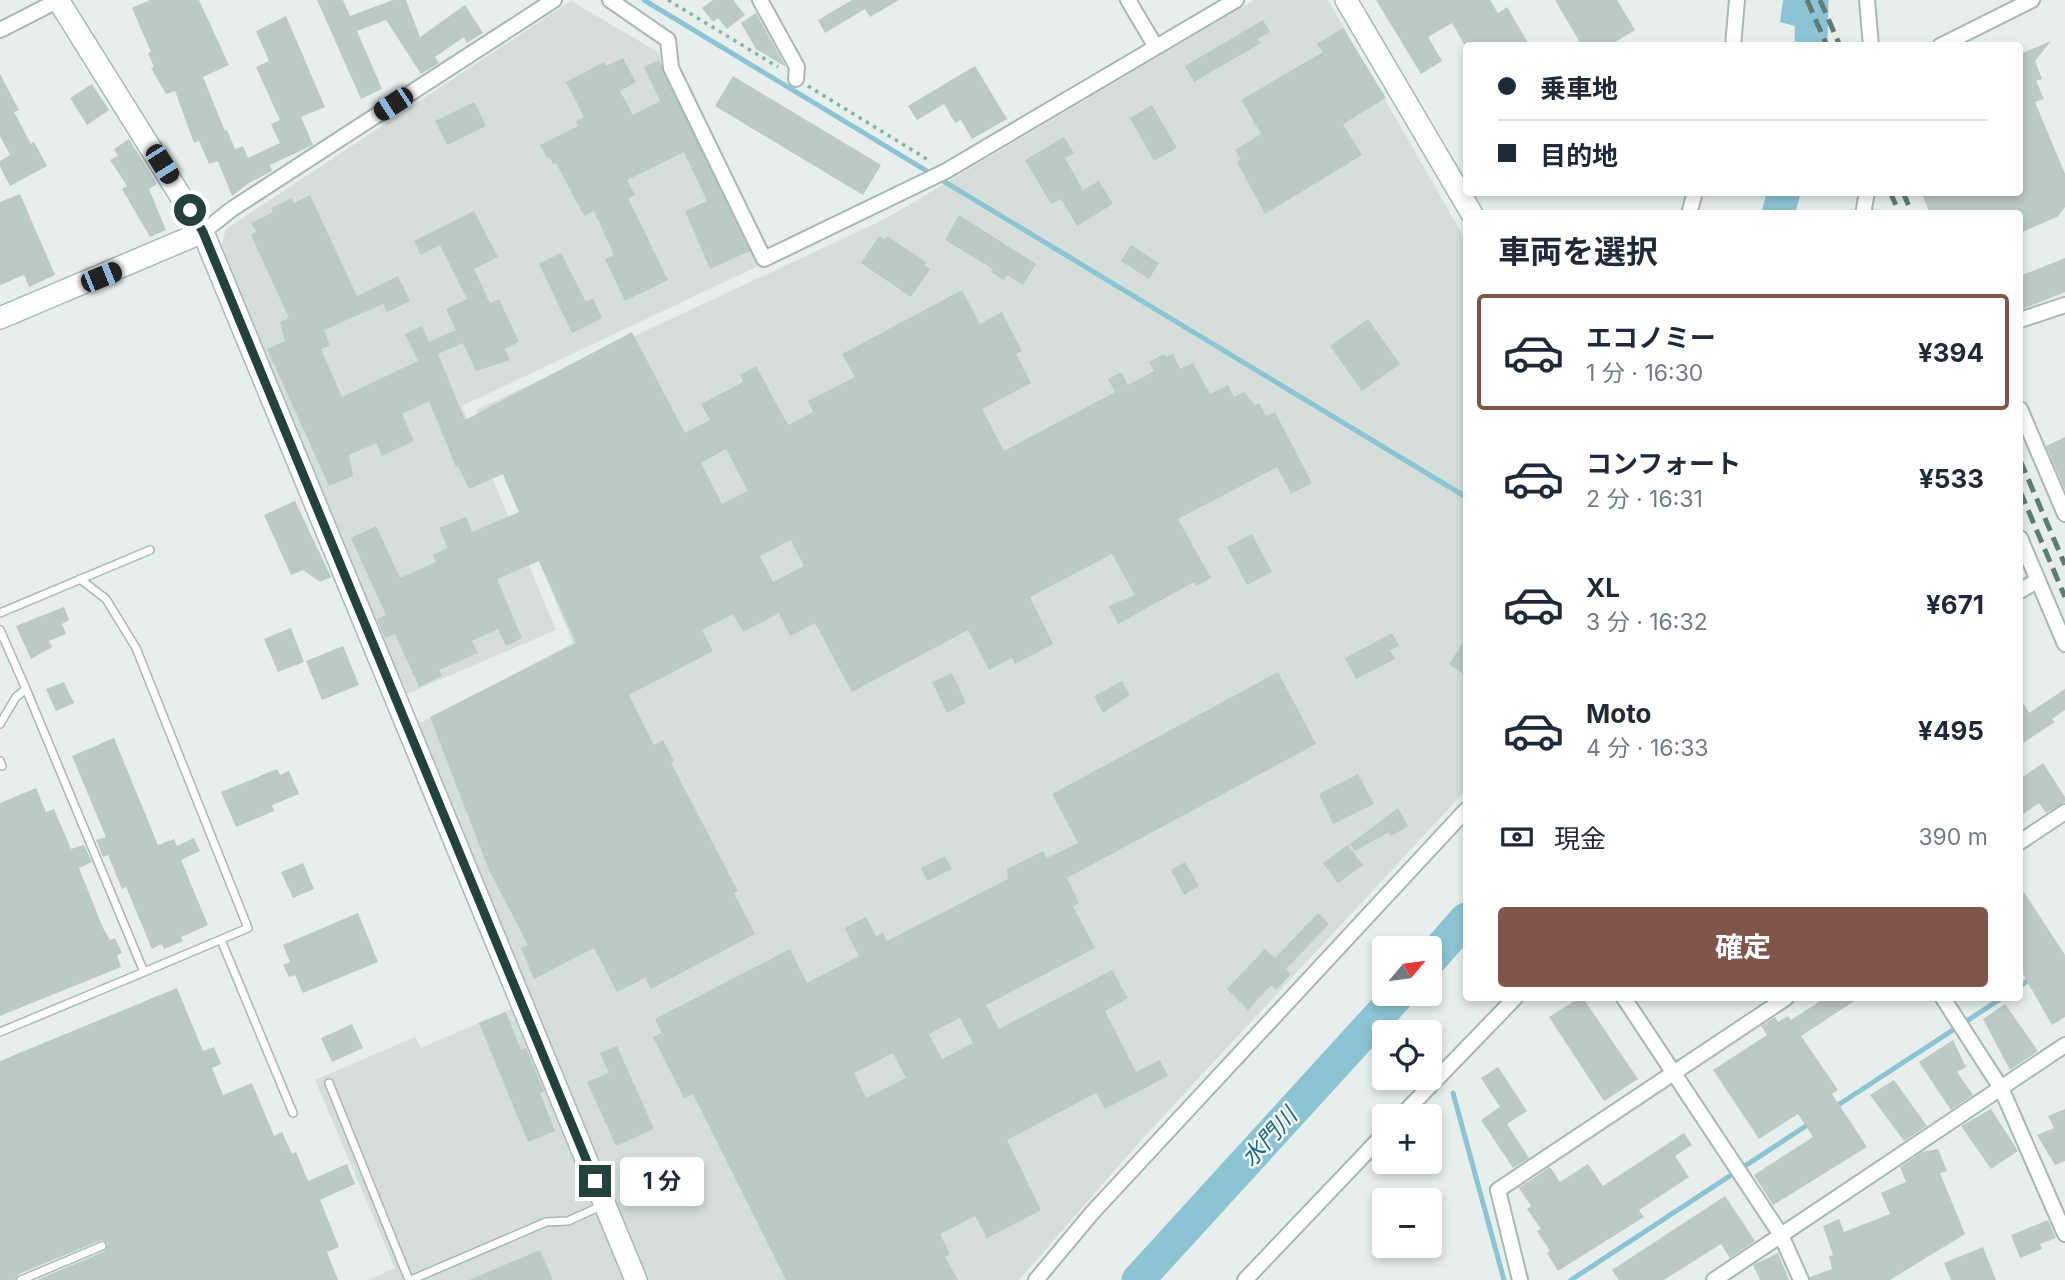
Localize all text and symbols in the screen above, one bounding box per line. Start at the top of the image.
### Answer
text: 乗車地 [1540,73,1618,104]
car [370,84,417,124]
text: 目的地 [1540,140,1618,171]
car [142,141,183,187]
route start [174,194,206,226]
text: 車両を選択 [1498,232,1658,271]
car [78,259,125,295]
icon: car [1502,321,1565,384]
text: エコノミー [1586,322,1716,353]
text: ¥394 [1918,337,1984,368]
text: 1 分 · 16:30 [1586,359,1703,387]
icon: car [1502,447,1565,510]
text: コンフォート [1586,448,1741,479]
text: ¥533 [1919,463,1984,494]
text: 2 分 · 16:31 [1586,485,1703,513]
text: XL [1586,572,1620,603]
icon: car [1502,573,1565,636]
text: ¥671 [1926,589,1984,620]
text: 3 分 · 16:32 [1586,608,1708,636]
text: Moto [1586,698,1651,729]
icon: car [1502,699,1565,762]
text: ¥495 [1918,715,1984,746]
text: 4 分 · 16:33 [1586,734,1709,762]
icon: cash [1498,818,1536,856]
text: 現金 [1554,823,1606,854]
text: 390 m [1918,823,1988,851]
button: 確定 [1498,907,1988,987]
north arrow [1372,936,1442,1006]
map controls [1372,936,1442,1258]
button: locate [1372,1020,1442,1090]
water label: 水門川 [1236,1100,1304,1172]
button: + [1372,1104,1442,1174]
callout: 1 分 [620,1156,704,1206]
route end [579,1165,611,1197]
text: 1 分 [643,1167,681,1195]
button: − [1372,1188,1442,1258]

